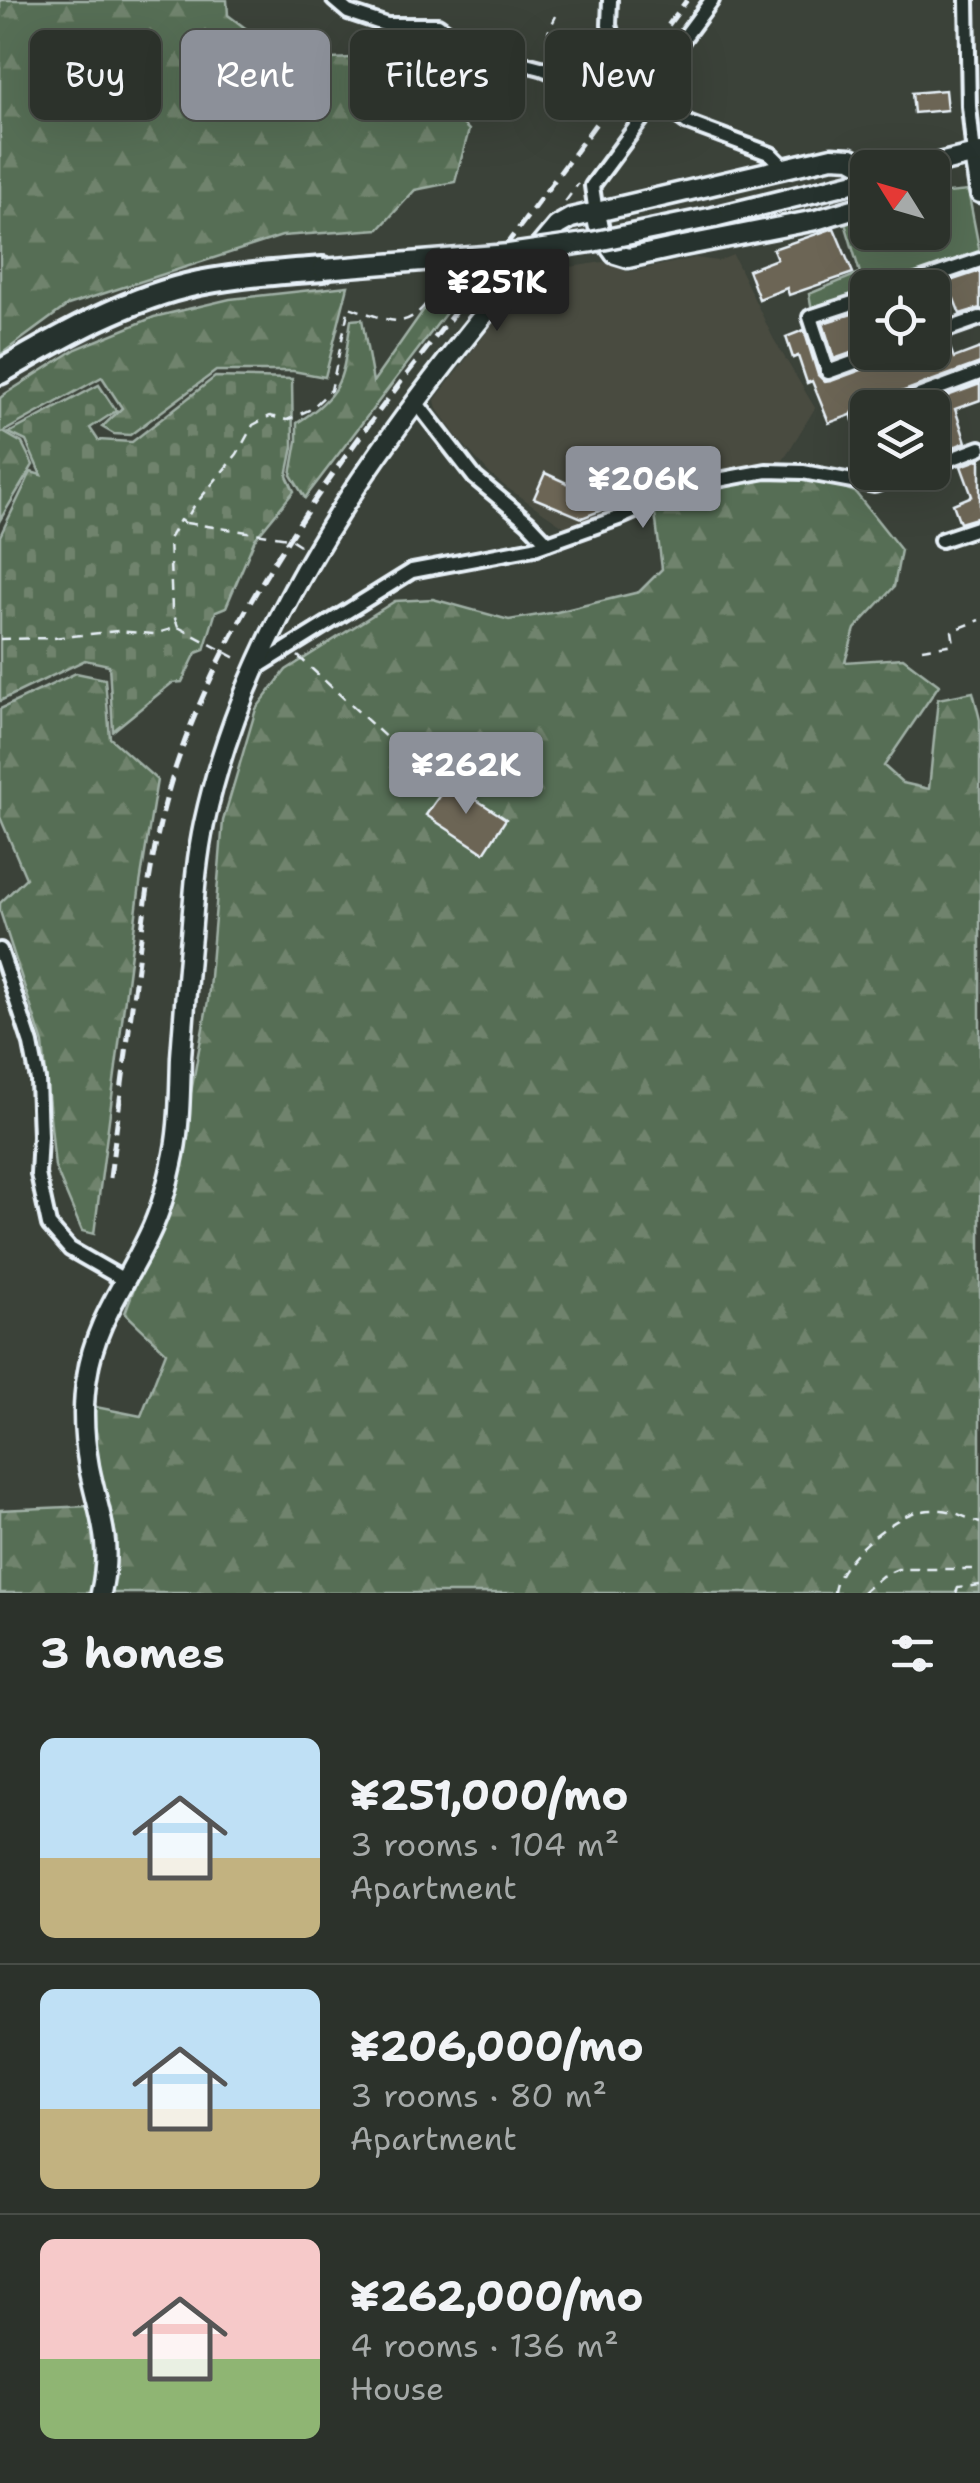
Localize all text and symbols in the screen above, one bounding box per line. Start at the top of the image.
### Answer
chip: Buy [30,30,161,120]
chip: Rent [181,30,330,120]
chip: Filters [350,30,525,120]
chip: New [545,30,691,120]
north arrow [850,150,950,250]
map controls [850,150,950,490]
pin: ¥251K [427,249,567,334]
text: ¥251K [447,260,547,303]
button: locate [850,270,950,370]
button: layers [850,390,950,490]
pin: ¥206K [573,446,713,531]
text: ¥206K [588,457,698,500]
pin: ¥262K [396,732,536,817]
text: ¥262K [411,743,521,786]
text: 3 homes [40,1625,225,1681]
icon: filters [885,1626,940,1681]
text: ¥251,000/mo [350,1767,629,1823]
icon: home [120,1778,240,1898]
text: 3 rooms · 104 m² [350,1823,619,1866]
text: Apartment [350,1866,517,1909]
text: ¥206,000/mo [350,2018,644,2074]
icon: home [120,2029,240,2149]
text: 3 rooms · 80 m² [350,2074,607,2117]
text: Apartment [350,2117,517,2160]
text: ¥262,000/mo [350,2268,644,2324]
icon: home [120,2279,240,2399]
text: 4 rooms · 136 m² [350,2324,619,2367]
text: House [350,2367,444,2410]

